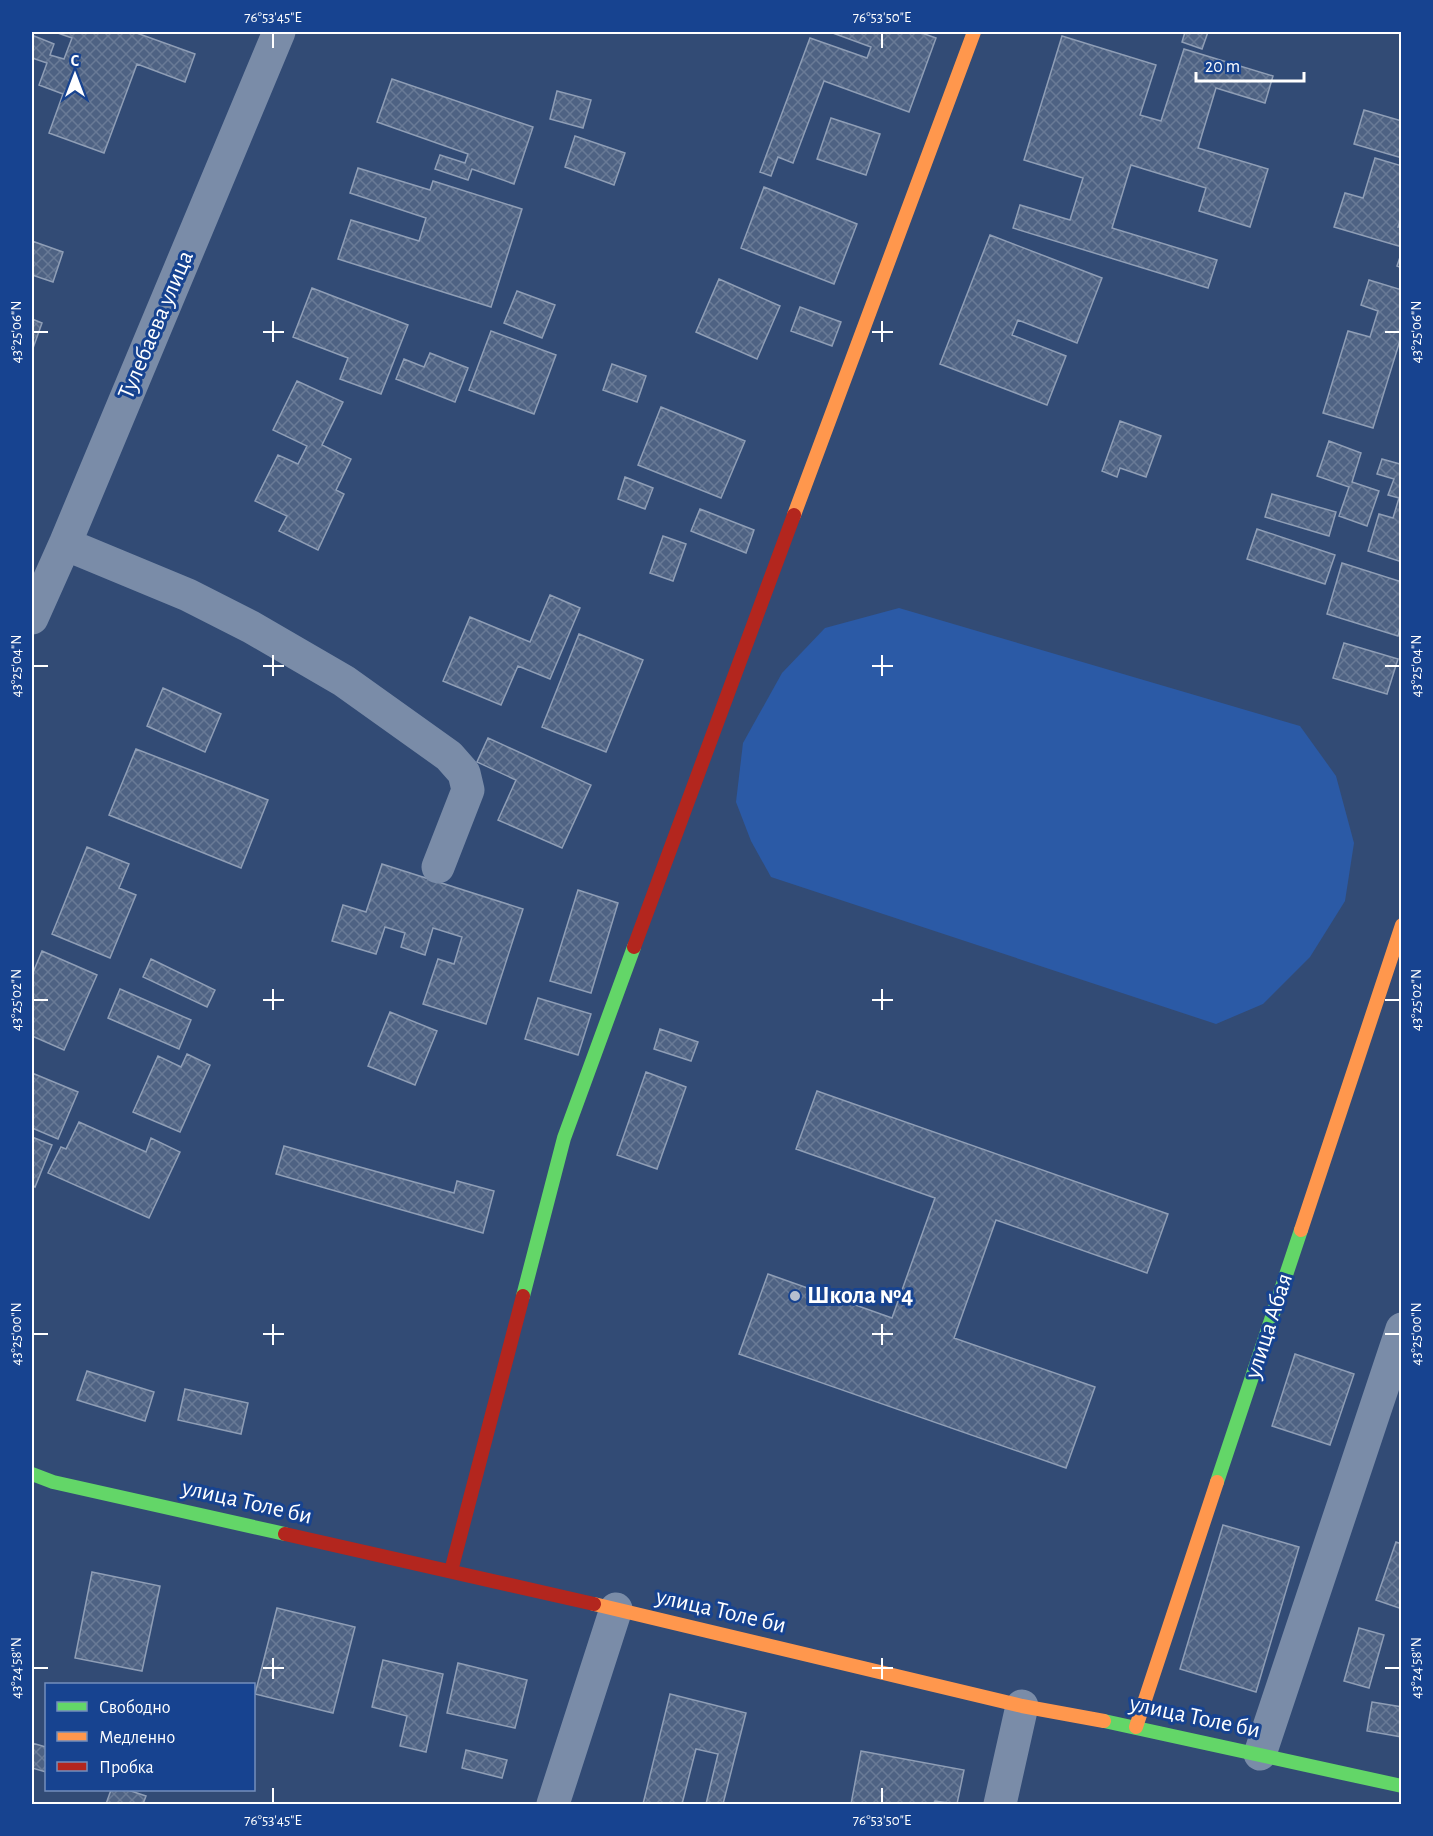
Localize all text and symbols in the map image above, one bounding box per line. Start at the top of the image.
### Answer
text: 76°53'45"E [244,10,302,25]
text: 76°53'50"E [853,10,911,25]
north arrow [45,45,105,105]
scale bar [1196,45,1304,83]
text: С [71,53,80,69]
text: 20 m [1205,58,1240,76]
street label: Тулебаева улица [114,247,198,403]
text: 43°25'06"N [9,301,24,363]
text: 43°25'06"N [1409,301,1424,363]
text: 43°25'04"N [9,635,24,697]
text: 43°25'04"N [1409,635,1424,697]
text: 43°25'02"N [9,969,24,1031]
text: 43°25'02"N [1409,969,1424,1031]
street label: улица Абая [1240,1271,1297,1382]
place label: Школа №4 [807,1284,913,1308]
marker: Школа №4 [788,1289,802,1303]
text: 43°25'00"N [9,1302,24,1366]
text: 43°25'00"N [1409,1302,1424,1366]
street label: улица Толе би [179,1475,314,1529]
street label: улица Толе би [653,1584,788,1638]
text: 43°24'58"N [9,1637,24,1699]
text: 43°24'58"N [1409,1637,1424,1699]
legend [45,1683,255,1791]
street label: улица Толе би [1127,1691,1262,1743]
text: Свободно [99,1698,171,1717]
text: Медленно [99,1729,175,1747]
text: Пробка [99,1758,154,1777]
text: 76°53'45"E [244,1813,302,1828]
text: 76°53'50"E [853,1813,911,1828]

